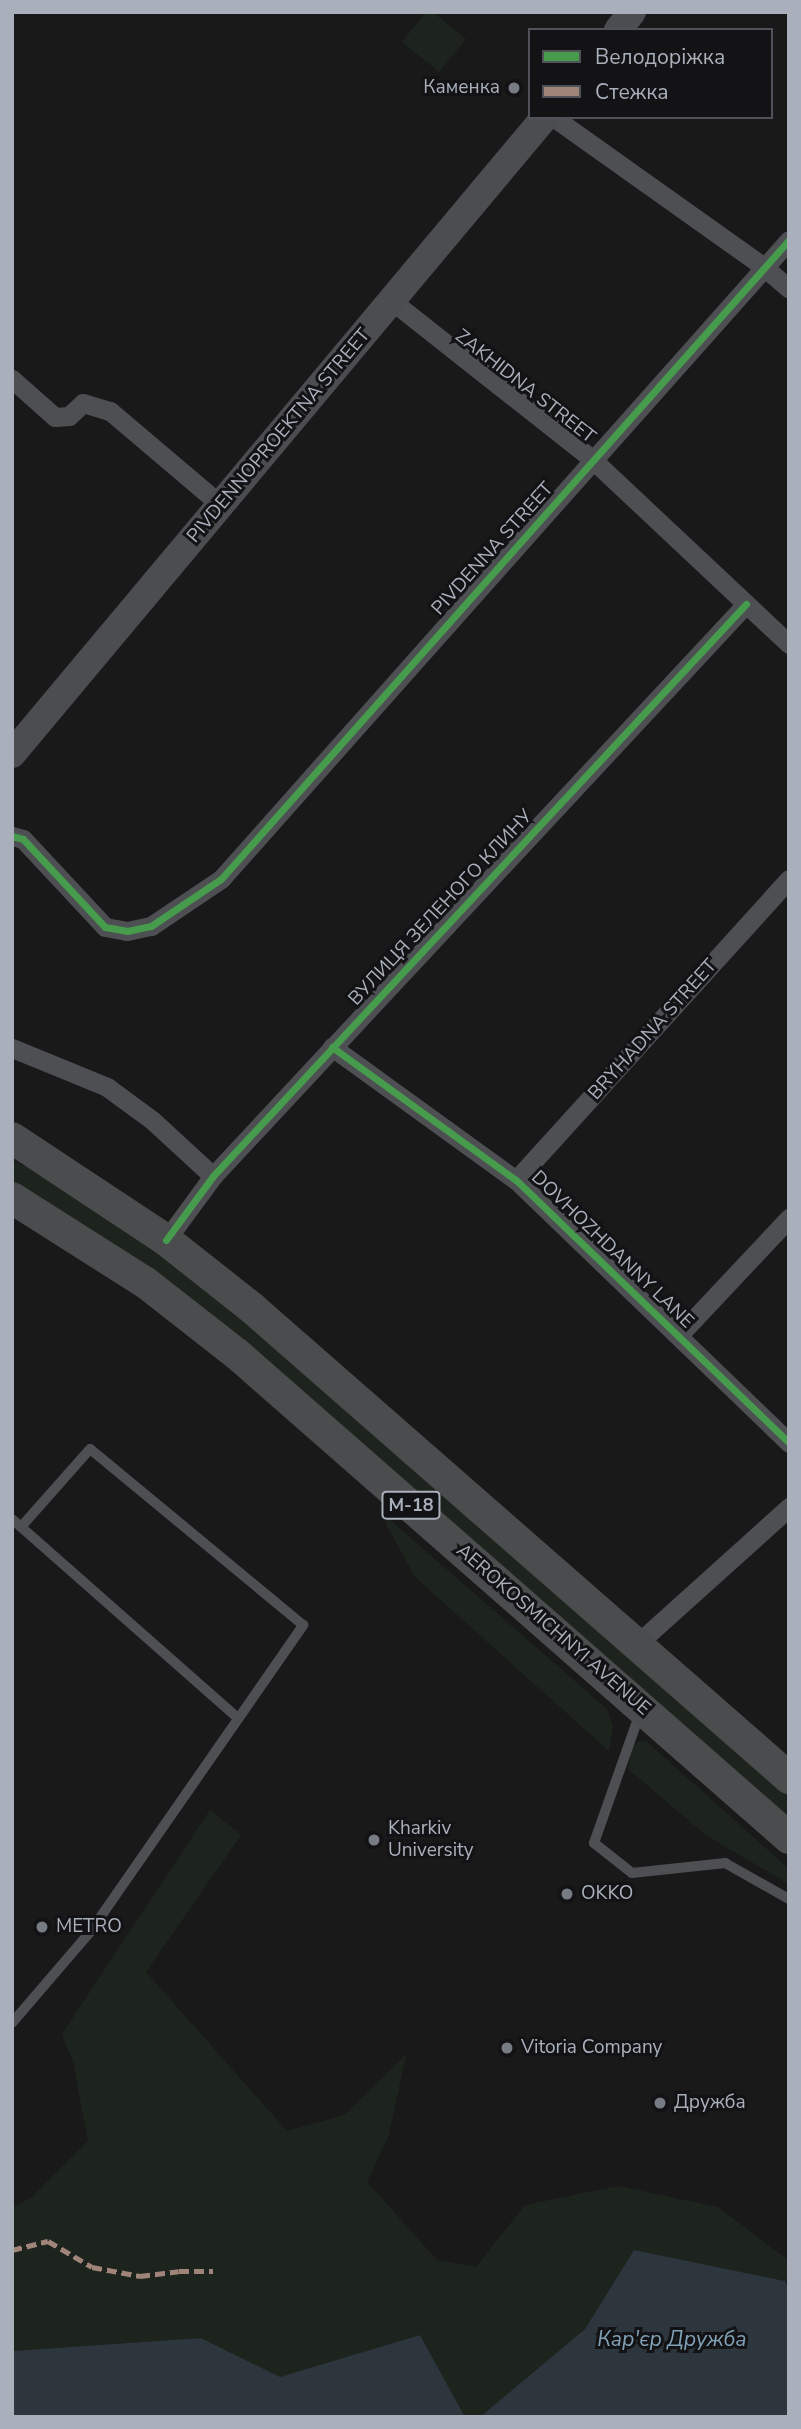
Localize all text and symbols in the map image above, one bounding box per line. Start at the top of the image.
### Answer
legend [528,28,773,119]
text: Велодоріжка [595,43,725,71]
place label: Каменка [423,77,500,99]
text: Стежка [595,78,669,106]
marker: Каменка [506,80,522,96]
street label: PIVDENNOPROEKTNA STREET [183,324,375,548]
street label: ZAKHIDNA STREET [450,325,600,449]
street label: PIVDENNA STREET [427,478,559,620]
street label: ВУЛИЦЯ ЗЕЛЕНОГО КЛИНУ [344,805,538,1011]
street label: BRYHADNA STREET [584,955,722,1105]
street label: DOVHOZHDANNY LANE [526,1166,698,1334]
road number: М-18 [381,1490,441,1520]
street label: AEROKOSMICHNYI AVENUE [451,1540,655,1720]
place label: Kharkiv University [388,1818,474,1862]
marker: Kharkiv University [366,1832,382,1848]
place label: OKKO [581,1883,633,1905]
marker: OKKO [559,1886,575,1902]
place label: METRO [56,1916,122,1938]
marker: METRO [34,1919,50,1935]
place label: Vitoria Company [521,2037,662,2059]
marker: Vitoria Company [499,2040,515,2056]
place label: Дружба [674,2092,746,2114]
marker: Дружба [652,2095,668,2111]
water label: Кар'єр Дружба [597,2326,747,2352]

